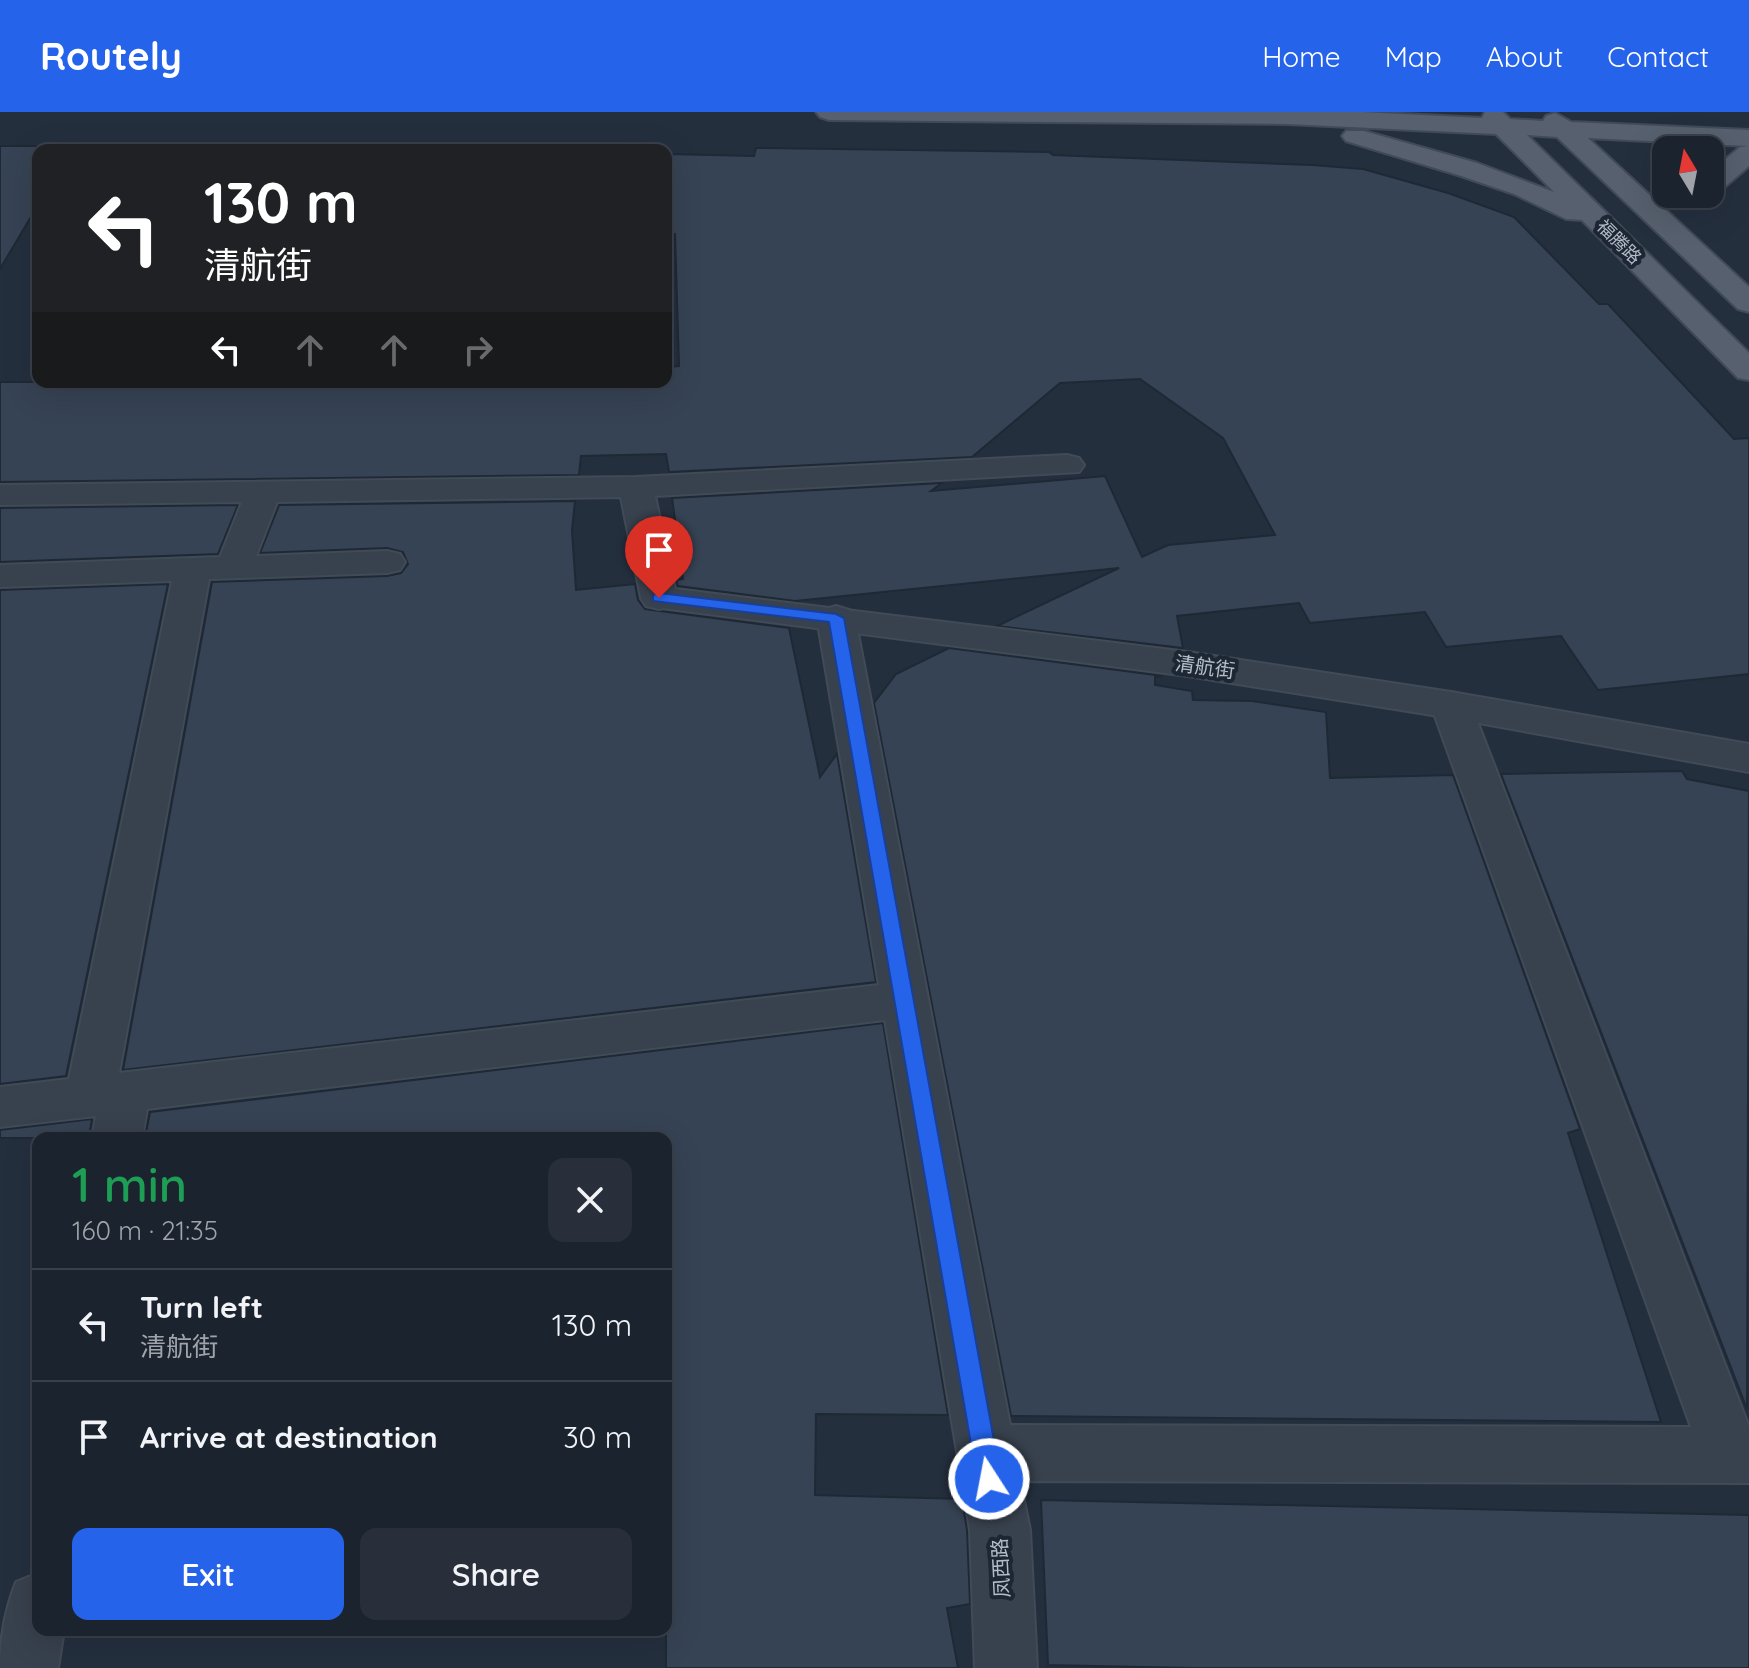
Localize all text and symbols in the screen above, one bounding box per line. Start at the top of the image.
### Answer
text: Routely [40,32,182,80]
text: Home [1262,39,1341,74]
text: Map [1385,39,1442,74]
text: About [1486,39,1563,74]
text: Contact [1607,39,1709,74]
north arrow [1652,136,1724,208]
map controls [1652,136,1724,208]
text: 130 m [204,167,358,237]
icon: left [72,176,176,280]
street label: 福腾路 [1592,214,1647,269]
text: 清航街 [204,242,312,287]
icon: left [204,328,248,372]
icon: ahead [288,328,332,372]
icon: ahead [372,328,416,372]
icon: right [456,328,500,372]
pin [625,516,693,598]
icon: arrive [637,528,681,572]
street label: 清航街 [1174,650,1237,683]
text: 1 min [72,1154,187,1214]
button: close [548,1158,632,1242]
text: 160 m · 21:35 [72,1214,218,1247]
text: Turn left [140,1288,263,1326]
icon: left [72,1303,116,1347]
text: 130 m [552,1306,632,1344]
text: 清航街 [140,1330,218,1363]
icon: arrive [72,1415,116,1459]
text: Arrive at destination [140,1418,438,1456]
text: 30 m [563,1418,632,1456]
position arrow [947,1437,1031,1521]
button: Exit [72,1528,344,1620]
button: Share [360,1528,632,1620]
street label: 凤西路 [986,1537,1015,1599]

